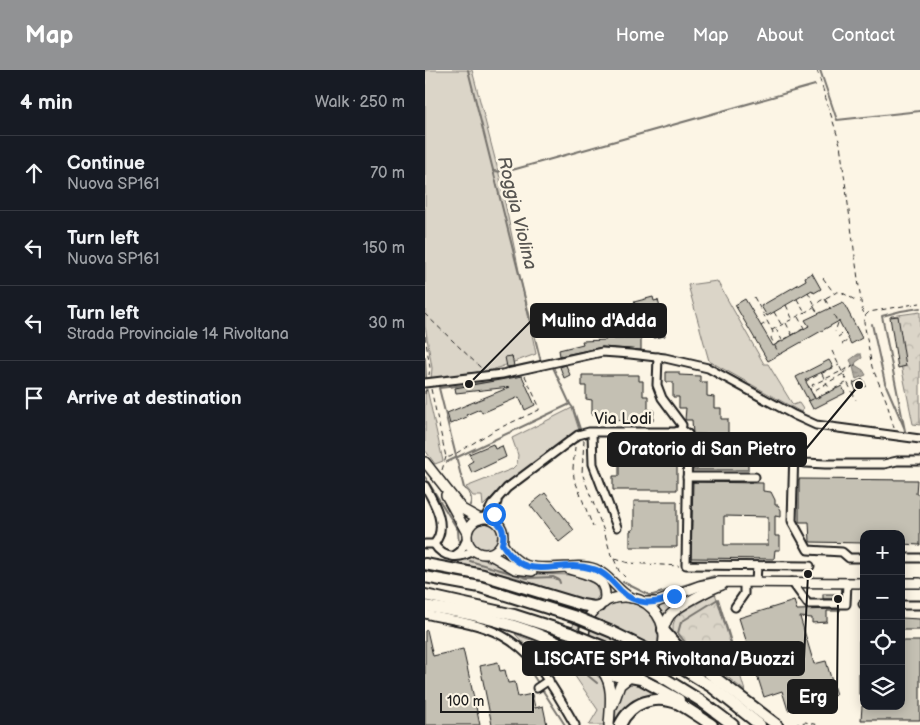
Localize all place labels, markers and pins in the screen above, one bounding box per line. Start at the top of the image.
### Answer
callout: Mulino d'Adda [531,304,666,337]
callout: Oratorio di San Pietro [608,433,806,466]
callout: LISCATE SP14 Rivoltana/Buozzi [523,642,804,675]
callout: Erg [788,680,837,713]

